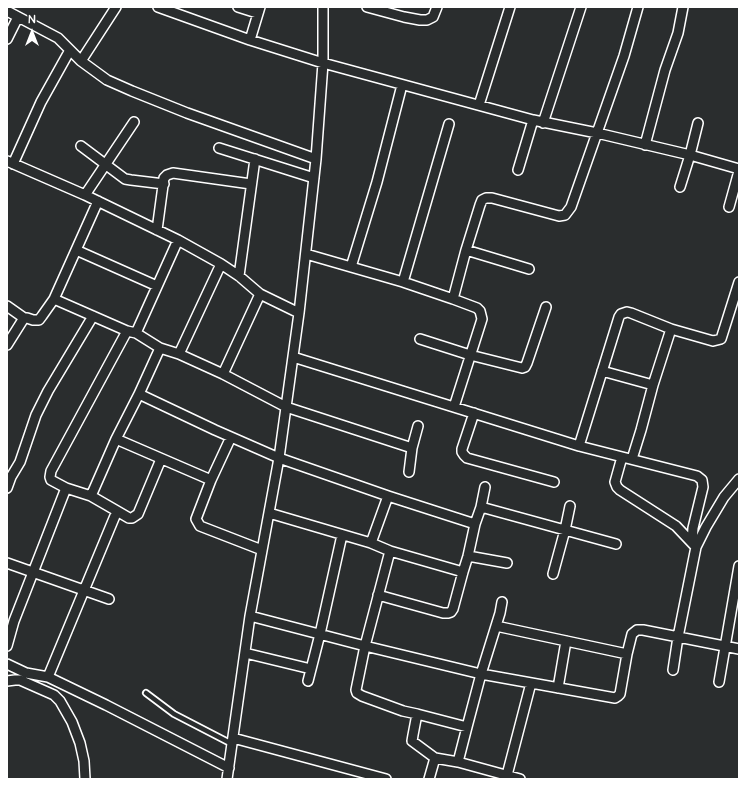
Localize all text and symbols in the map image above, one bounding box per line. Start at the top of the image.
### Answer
north arrow [12,12,52,52]
text: N [29,12,35,27]

